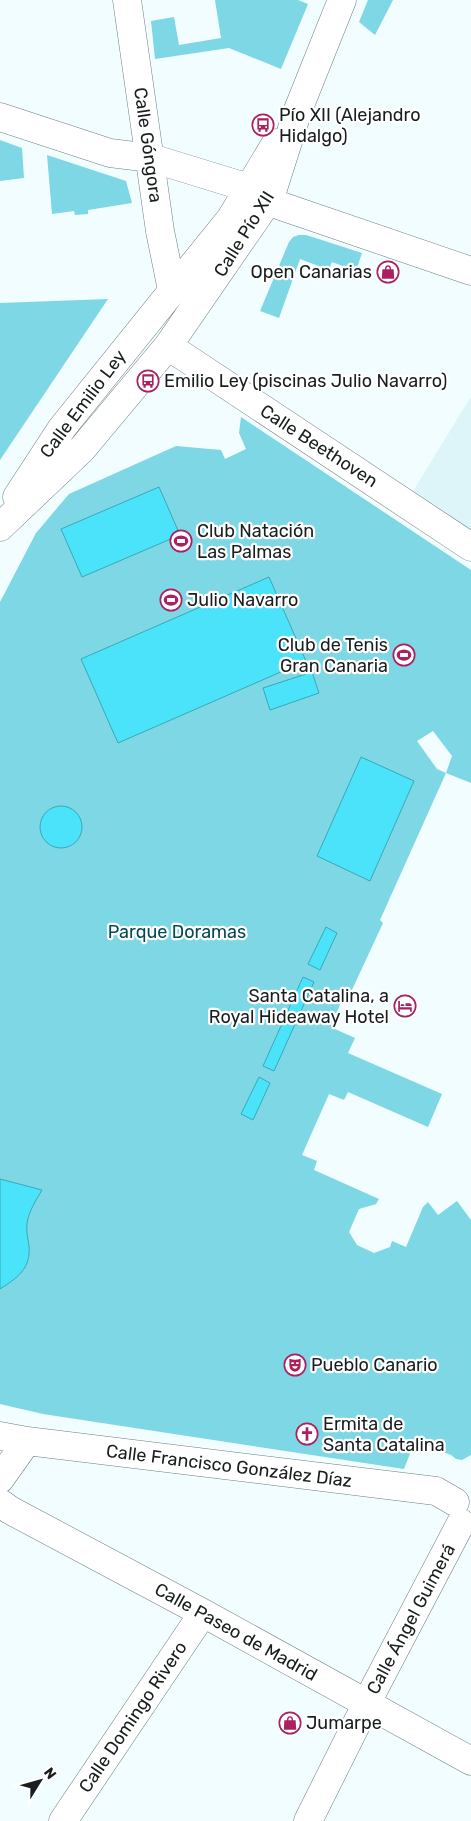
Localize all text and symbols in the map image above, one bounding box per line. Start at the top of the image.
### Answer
street label: Calle Góngora [129,86,167,204]
place label: Pío XII (Alejandro Hidalgo) [279,104,421,147]
bus stop icon: Pío XII (Alejandro Hidalgo) [251,113,275,137]
street label: Calle Pío XII [209,187,279,281]
shop icon: Open Canarias [376,260,400,284]
place label: Open Canarias [251,261,372,283]
street label: Calle Emilio Ley [35,346,131,462]
bus stop icon: Emilio Ley (piscinas Julio Navarro) [136,369,160,393]
place label: Emilio Ley (piscinas Julio Navarro) [164,370,447,392]
street label: Calle Beethoven [256,400,382,492]
place label: Club Natación Las Palmas [197,520,314,563]
sports icon: Club Natación Las Palmas [169,529,193,553]
sports icon: Julio Navarro [159,588,183,612]
place label: Julio Navarro [187,589,298,611]
place label: Club de Tenis Gran Canaria [278,634,388,677]
sports icon: Club de Tenis Gran Canaria [392,643,416,667]
park label: Parque Doramas [108,921,246,943]
place label: Santa Catalina, a Royal Hideaway Hotel [209,985,389,1028]
hotel icon: Santa Catalina, a Royal Hideaway Hotel [393,994,417,1018]
theatre icon: Pueblo Canario [283,1353,307,1377]
place label: Pueblo Canario [311,1354,438,1376]
place label: Ermita de Santa Catalina [323,1413,445,1456]
church icon: Ermita de Santa Catalina [295,1422,319,1446]
street label: Calle Francisco González Díaz [105,1440,353,1492]
street label: Calle Ángel Guimerá [362,1540,460,1698]
street label: Calle Paseo de Madrid [151,1578,321,1686]
street label: Calle Domingo Rivero [74,1637,192,1797]
shop icon: Jumarpe [278,1711,302,1735]
place label: Jumarpe [306,1712,382,1734]
north arrow [15,1756,65,1806]
text: N [40,1764,60,1783]

